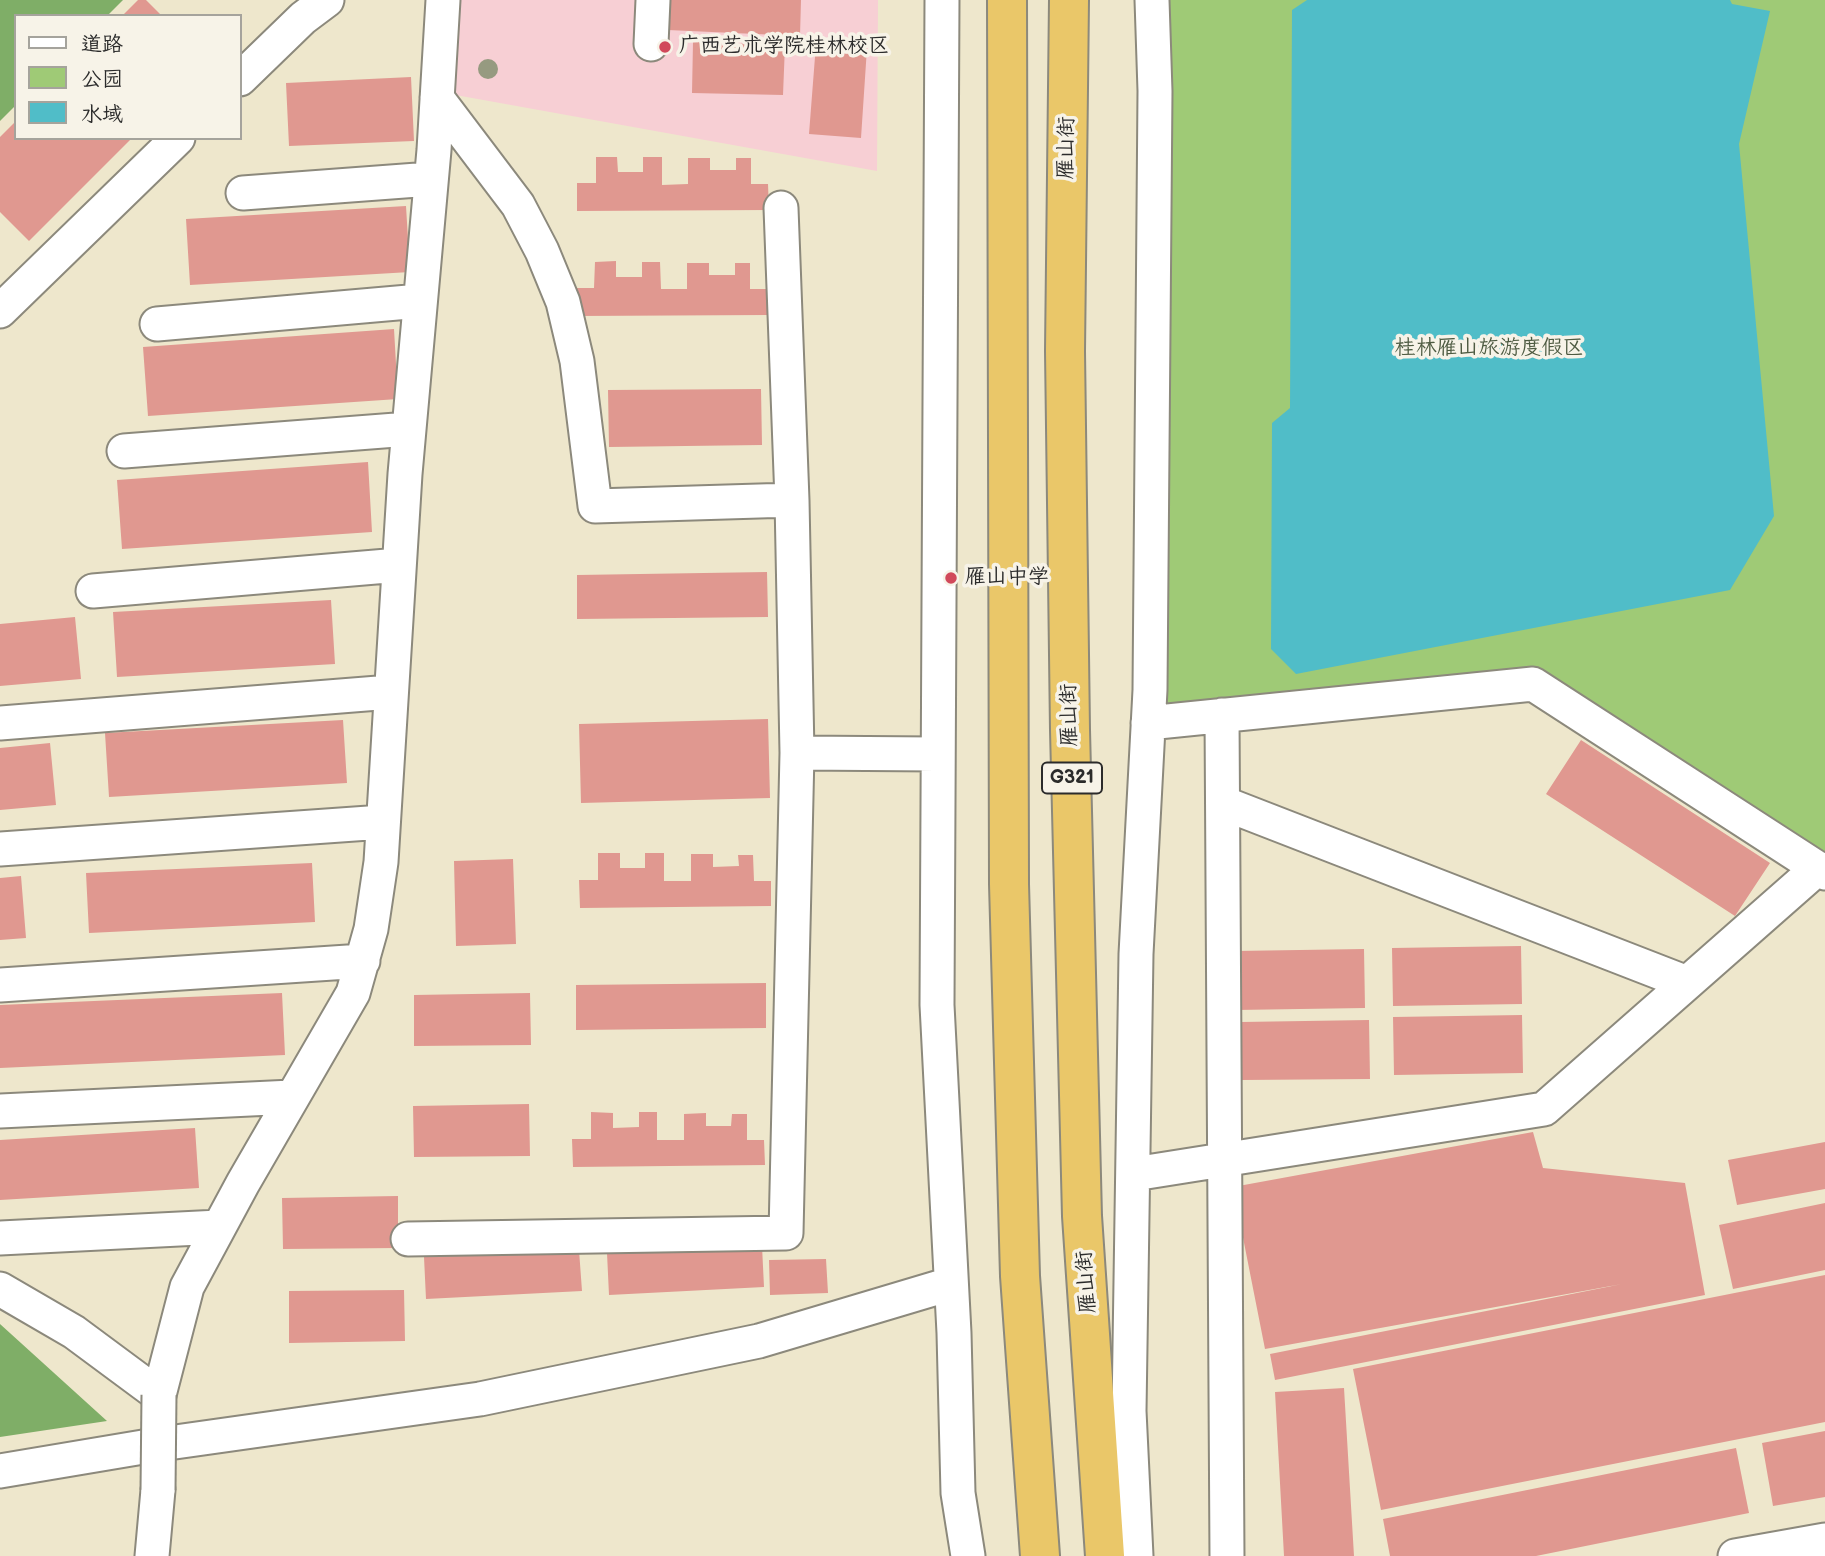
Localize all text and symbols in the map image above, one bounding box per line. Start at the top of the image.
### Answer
legend [14,14,242,140]
text: 道路 [81,32,123,57]
place label: 广西艺术学院桂林校区 [679,34,889,60]
marker: 广西艺术学院桂林校区 [657,39,673,55]
text: 公园 [81,67,123,92]
text: 水域 [81,102,123,127]
street label: 雁山街 [1054,116,1080,180]
park label: 桂林雁山旅游度假区 [1395,336,1583,362]
place label: 雁山中学 [965,565,1049,591]
marker: 雁山中学 [943,570,959,586]
street label: 雁山街 [1057,683,1083,747]
road number: G321 [1042,762,1102,793]
street label: 雁山街 [1072,1250,1102,1314]

